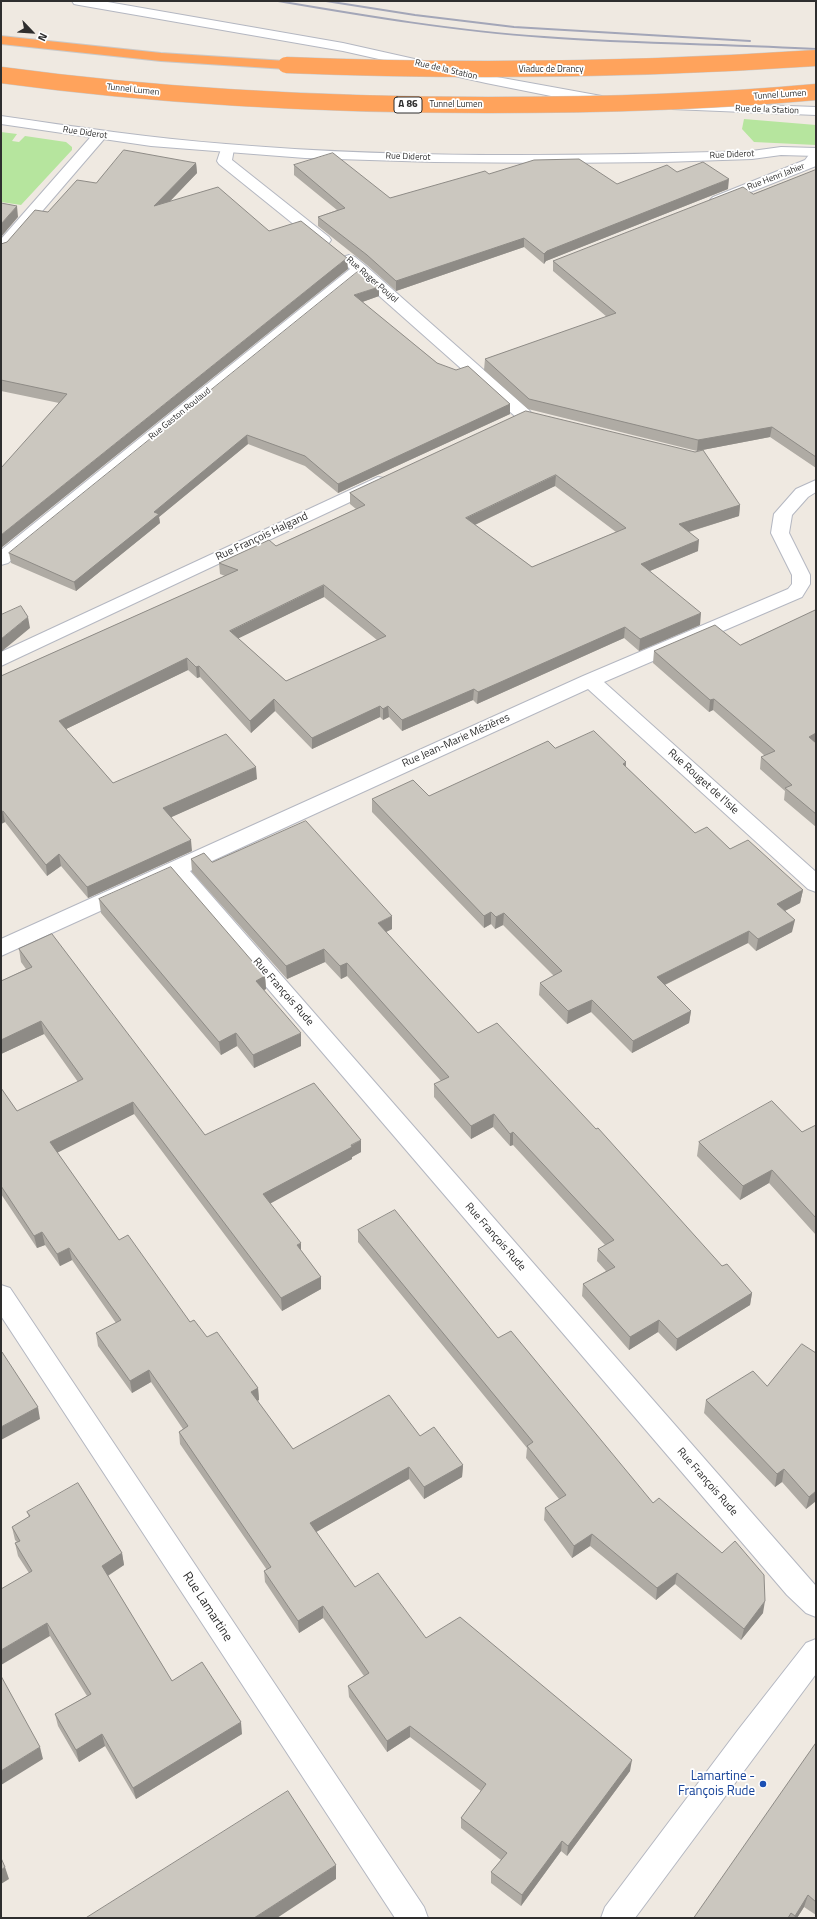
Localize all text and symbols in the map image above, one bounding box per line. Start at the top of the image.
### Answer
north arrow [12,12,52,52]
text: N [34,30,52,44]
street label: Rue de la Station [414,58,478,82]
street label: Viaduc de Drancy [519,65,583,75]
street label: Tunnel Lumen [106,82,160,98]
street label: Tunnel Lumen [753,88,807,102]
road number: A 86 [394,97,422,113]
street label: Tunnel Lumen [430,100,482,110]
street label: Rue de la Station [735,103,799,117]
street label: Rue Diderot [62,125,108,141]
street label: Rue Diderot [709,148,755,162]
street label: Rue Diderot [385,151,431,163]
street label: Rue Henri Jahier [746,161,806,193]
street label: Rue Roger Poujol [344,255,400,305]
street label: Rue Gaston Roulaud [147,386,213,442]
street label: Rue François Halgand [214,510,310,564]
street label: Rue Jean-Marie Mézières [400,711,512,771]
street label: Rue Rouget de l'Isle [665,747,741,817]
street label: Rue François Rude [250,955,316,1029]
street label: Rue François Rude [462,1200,528,1274]
street label: Rue François Rude [674,1445,740,1519]
street label: Rue Lamartine [179,1569,235,1645]
place label: Lamartine - François Rude [678,1769,755,1800]
marker: Lamartine - François Rude [758,1779,768,1789]

